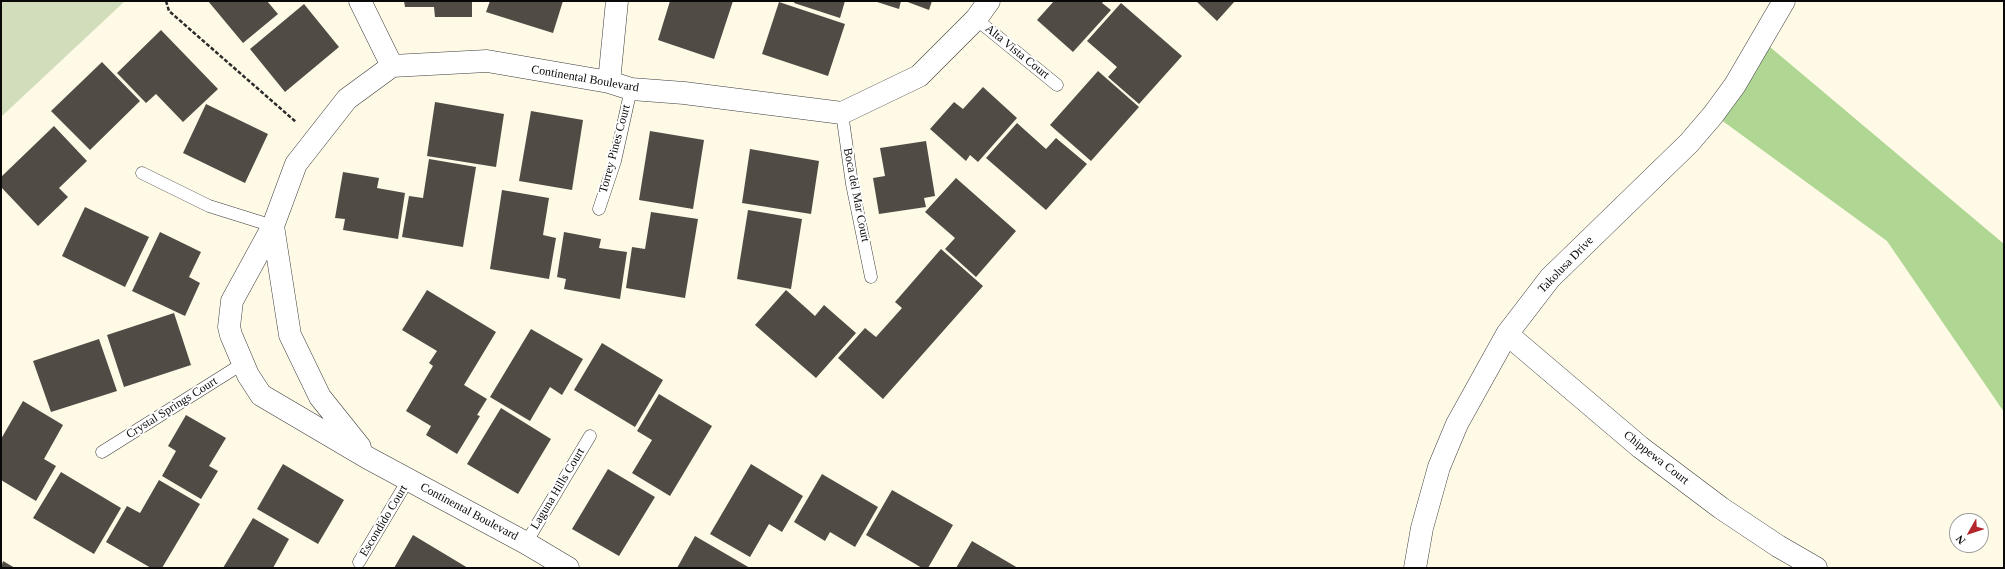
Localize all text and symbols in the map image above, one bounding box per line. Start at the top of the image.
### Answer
street label: Alta Vista Court [982,22,1052,82]
street label: Continental Boulevard [530,62,640,96]
street label: Torrey Pines Court [596,103,634,195]
street label: Boca del Mar Court [840,147,872,243]
street label: Takolusa Drive [1535,234,1597,296]
street label: Crystal Springs Court [124,374,220,442]
street label: Chippewa Court [1620,428,1692,488]
street label: Laguna Hills Court [528,446,588,532]
street label: Continental Boulevard [418,480,520,544]
street label: Escondido Court [357,483,411,559]
north arrow [1949,513,1989,553]
text: N [1953,533,1968,547]

